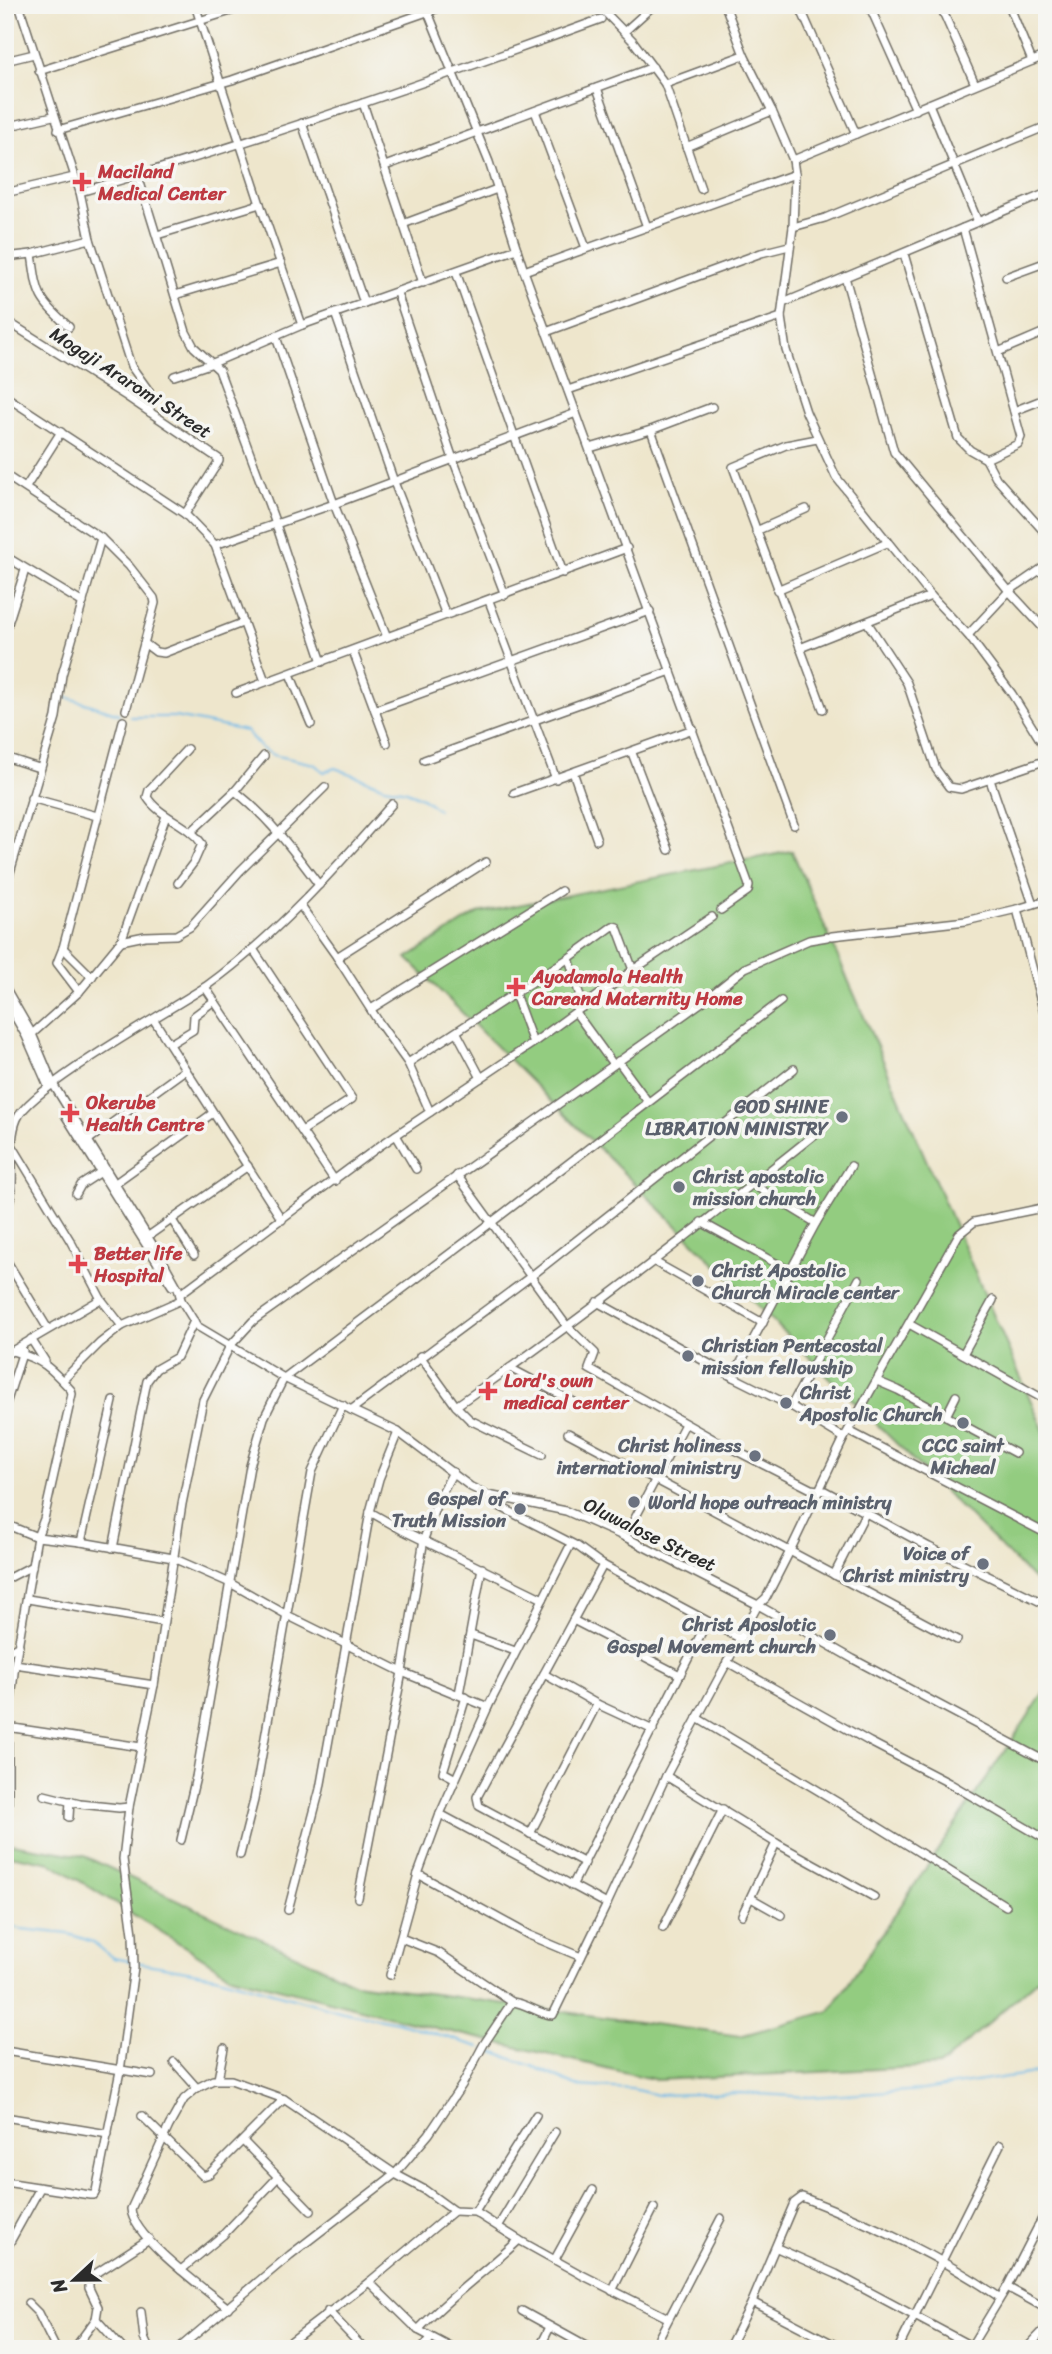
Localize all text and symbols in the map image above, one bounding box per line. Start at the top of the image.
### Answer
place label: Maciland Medical Center [97,155,227,210]
marker: Maciland Medical Center [72,172,92,192]
street label: Mogaji Araromi Street [43,317,218,447]
place label: Ayodamola Health Careand Maternity Home [531,960,743,1015]
marker: Ayodamola Health Careand Maternity Home [506,977,526,997]
place label: Okerube Health Centre [85,1086,205,1141]
place label: GOD SHINE LIBRATION MINISTRY [645,1090,829,1145]
marker: Okerube Health Centre [60,1103,80,1123]
marker: GOD SHINE LIBRATION MINISTRY [834,1109,850,1125]
place label: Christ apostolic mission church [692,1160,824,1215]
marker: Christ apostolic mission church [671,1179,687,1195]
place label: Better life Hospital [93,1237,183,1292]
marker: Better life Hospital [68,1254,88,1274]
place label: Christ Apostolic Church Miracle center [711,1254,901,1309]
marker: Christ Apostolic Church Miracle center [690,1273,706,1289]
place label: Christian Pentecostal mission fellowship [701,1329,884,1384]
marker: Christian Pentecostal mission fellowship [680,1348,696,1364]
place label: Lord's own medical center [503,1364,631,1419]
place label: Christ Apostolic Church [799,1376,943,1431]
marker: Lord's own medical center [478,1381,498,1401]
marker: Christ Apostolic Church [778,1395,794,1411]
marker: CCC saint Micheal [955,1415,971,1431]
place label: Christ holiness international ministry [556,1429,742,1484]
place label: CCC saint Micheal [921,1429,1005,1484]
marker: Christ holiness international ministry [747,1448,763,1464]
place label: Gospel of Truth Mission [392,1482,510,1537]
place label: World hope outreach ministry [648,1486,893,1519]
street label: Oluwalose Street [578,1488,722,1581]
marker: World hope outreach ministry [626,1494,642,1510]
marker: Gospel of Truth Mission [512,1501,528,1517]
place label: Voice of Christ ministry [842,1537,972,1592]
marker: Voice of Christ ministry [975,1556,991,1572]
place label: Christ Aposlotic Gospel Movement church [606,1608,817,1663]
marker: Christ Aposlotic Gospel Movement church [822,1627,838,1643]
north arrow [38,2246,108,2316]
text: N [41,2273,77,2299]

